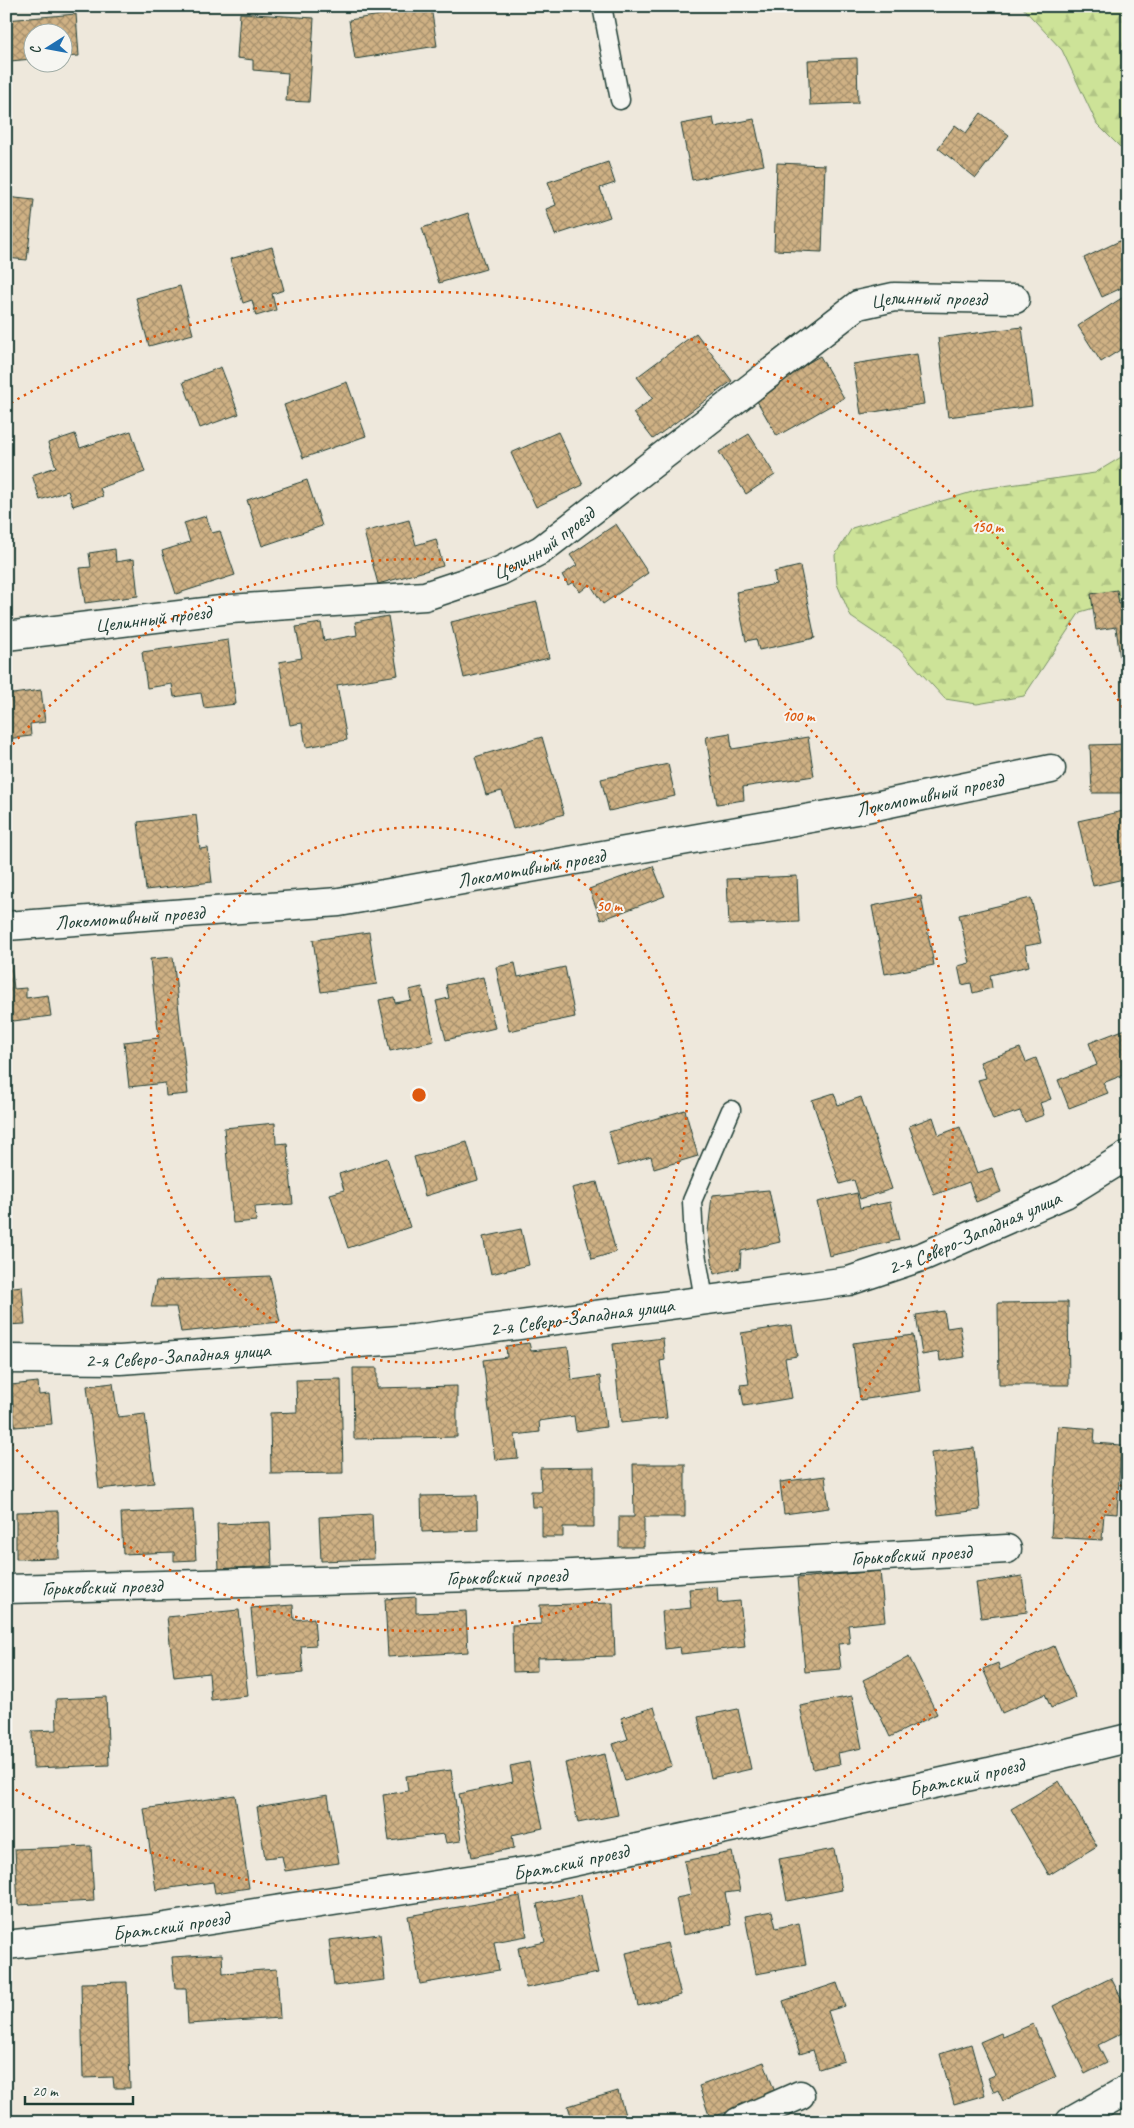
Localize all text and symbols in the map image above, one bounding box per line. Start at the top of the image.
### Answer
north arrow [22,22,72,72]
text: С [26,43,45,55]
street label: Целинный проезд [868,284,989,314]
street label: Целинный проезд [490,500,601,585]
text: 150 m [971,518,1005,537]
street label: Целинный проезд [93,599,214,638]
text: 100 m [782,707,816,726]
street label: Локомотивный проезд [854,767,1007,822]
street label: Локомотивный проезд [455,842,609,893]
text: 50 m [596,897,623,916]
street label: Локомотивный проезд [54,899,207,935]
centre of rings [410,1086,428,1104]
street label: 2-я Северо-Западная улица [885,1184,1066,1280]
street label: 2-я Северо-Западная улица [488,1292,677,1341]
street label: 2-я Северо-Западная улица [85,1337,272,1373]
street label: Горьковский проезд [850,1538,974,1570]
street label: Горьковский проезд [446,1562,570,1590]
street label: Горьковский проезд [41,1572,164,1601]
street label: Братский проезд [907,1751,1029,1801]
street label: Братский проезд [511,1837,633,1886]
street label: Братский проезд [111,1904,233,1946]
scale bar [25,2073,132,2105]
text: 20 m [32,2082,59,2101]

